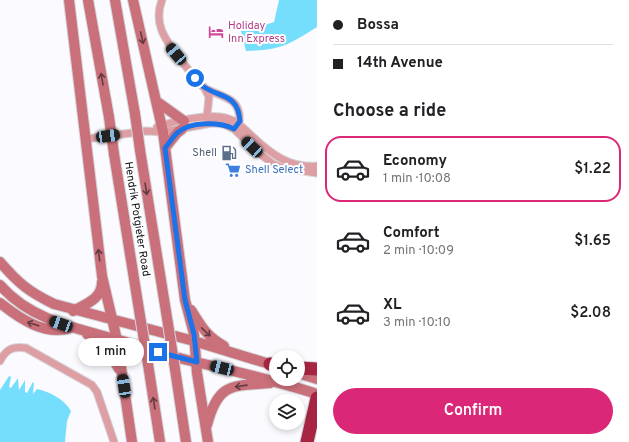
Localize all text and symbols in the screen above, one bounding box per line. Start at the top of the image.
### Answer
text: Bossa [357,16,399,35]
place label: Holiday Inn Express [228,19,285,46]
hotel icon: Holiday Inn Express [207,23,225,41]
one-way arrow [138,31,146,44]
car [164,41,188,67]
text: 14th Avenue [357,54,443,73]
route start [186,69,204,87]
one-way arrow [98,73,106,86]
text: Choose a ride [333,100,446,123]
car [95,128,121,144]
car [239,134,265,160]
fuel station icon: Shell [220,144,238,162]
place label: Shell [192,146,217,160]
icon: car [335,151,371,187]
text: Economy [383,152,447,171]
text: $1.22 [574,160,611,179]
street label: Hendrik Potgieter Road [121,161,153,277]
supermarket icon: Shell Select [224,161,242,179]
place label: Shell Select [245,163,303,177]
text: 1 min · 10:08 [383,171,451,187]
one-way arrow [142,182,150,195]
icon: car [335,223,371,259]
text: Comfort [383,224,440,243]
text: $1.65 [574,232,611,251]
text: 2 min · 10:09 [383,243,454,259]
one-way arrow [95,249,103,262]
icon: car [335,295,371,331]
text: XL [383,296,401,315]
text: $2.08 [570,304,611,323]
car [48,314,74,334]
text: 3 min · 10:10 [383,315,451,331]
one-way arrow [28,320,40,328]
one-way arrow [201,328,211,337]
callout: 1 min [78,338,144,366]
route end [149,343,167,361]
text: 1 min [96,344,126,360]
map controls [269,350,305,430]
button: locate [269,350,305,386]
car [209,359,235,377]
car [116,373,132,399]
one-way arrow [235,382,248,390]
button: Confirm [333,388,613,434]
button: layers [269,394,305,430]
one-way arrow [150,397,158,410]

